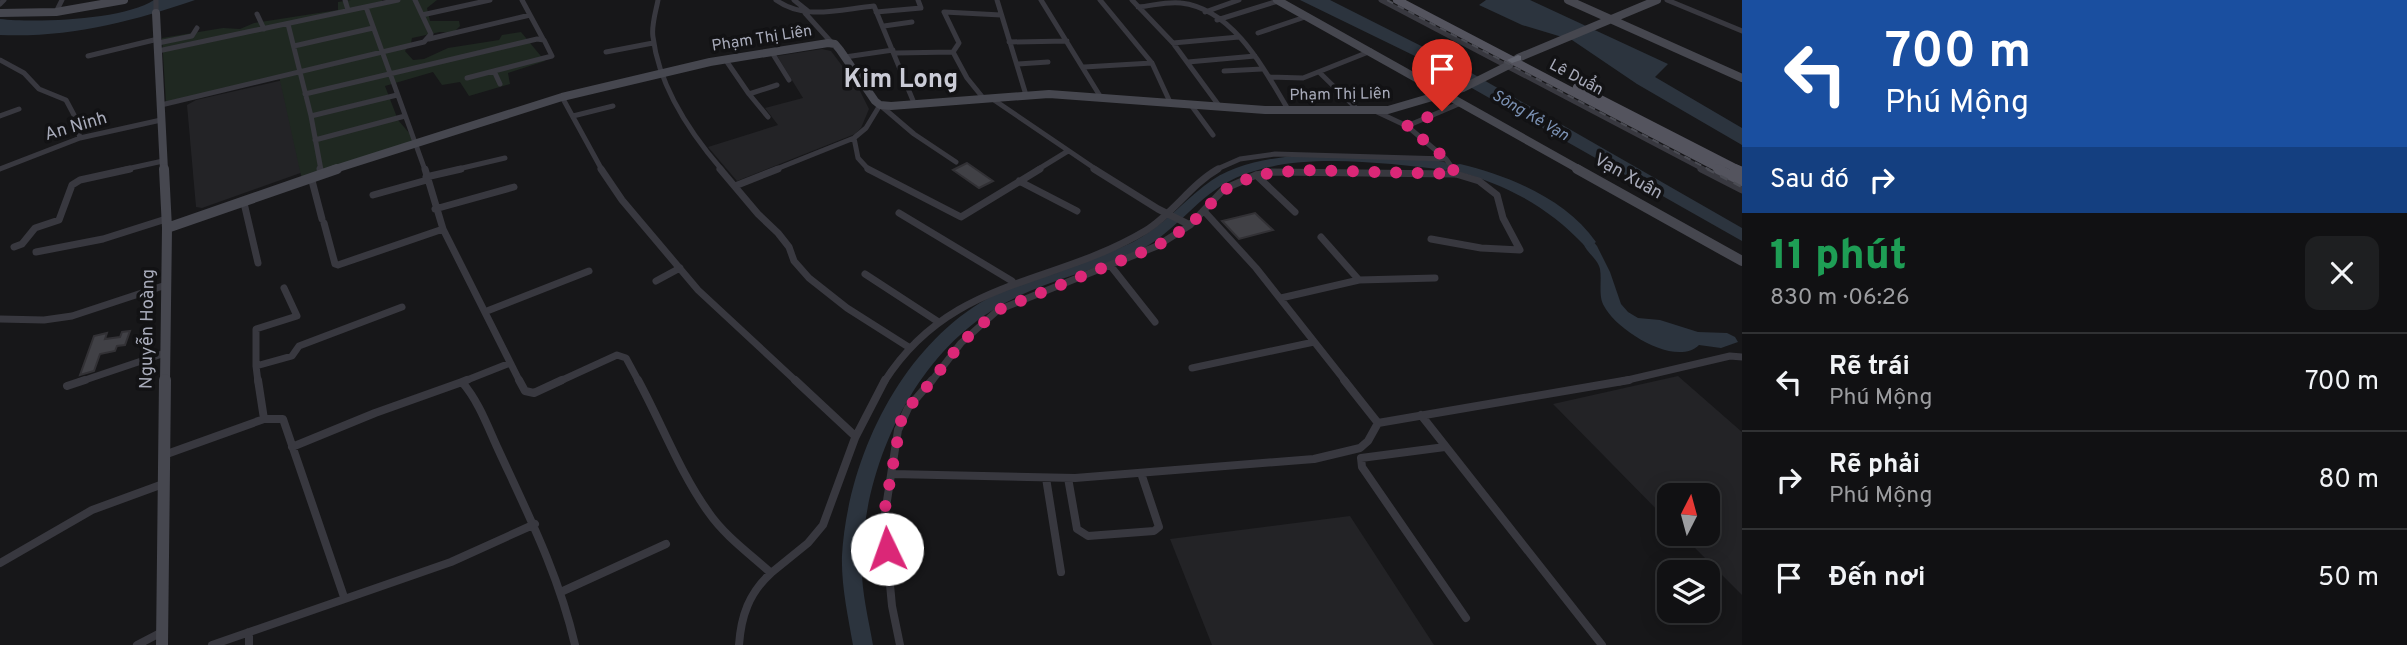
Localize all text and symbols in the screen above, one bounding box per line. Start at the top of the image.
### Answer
street label: Phạm Thị Liên [710,21,814,57]
text: 700 m [1885,23,2031,85]
icon: left [1770,28,1861,119]
pin [1412,39,1472,111]
icon: arrive [1423,50,1461,88]
street label: Lê Duẩn [1545,53,1608,101]
district label: Kim Long [844,64,958,97]
street label: Phạm Thị Liên [1289,84,1391,106]
text: Phú Mộng [1885,84,2029,124]
water label: Sông Kẻ Vạn [1488,86,1572,146]
street label: An Ninh [42,107,110,147]
street label: Vạn Xuân [1590,149,1666,205]
icon: right [1863,161,1901,199]
text: Sau đó [1770,164,1849,197]
text: 11 phút [1770,231,1907,284]
button: close [2305,236,2379,310]
street label: Nguyễn Hoàng [133,269,161,389]
text: 830 m · 06:26 [1770,284,1910,313]
text: Rẽ trái [1829,351,1910,384]
icon: left [1770,363,1808,401]
text: 700 m [2305,366,2379,399]
text: Phú Mộng [1829,384,1933,413]
text: Rẽ phải [1829,449,1920,482]
icon: right [1770,461,1808,499]
text: 80 m [2319,464,2379,497]
text: Phú Mộng [1829,482,1933,511]
north arrow [1657,483,1720,546]
map controls [1657,483,1720,623]
position arrow [850,512,924,586]
icon: arrive [1770,559,1808,597]
button: layers [1657,560,1720,623]
text: Đến nơi [1829,562,1925,595]
text: 50 m [2318,562,2379,595]

